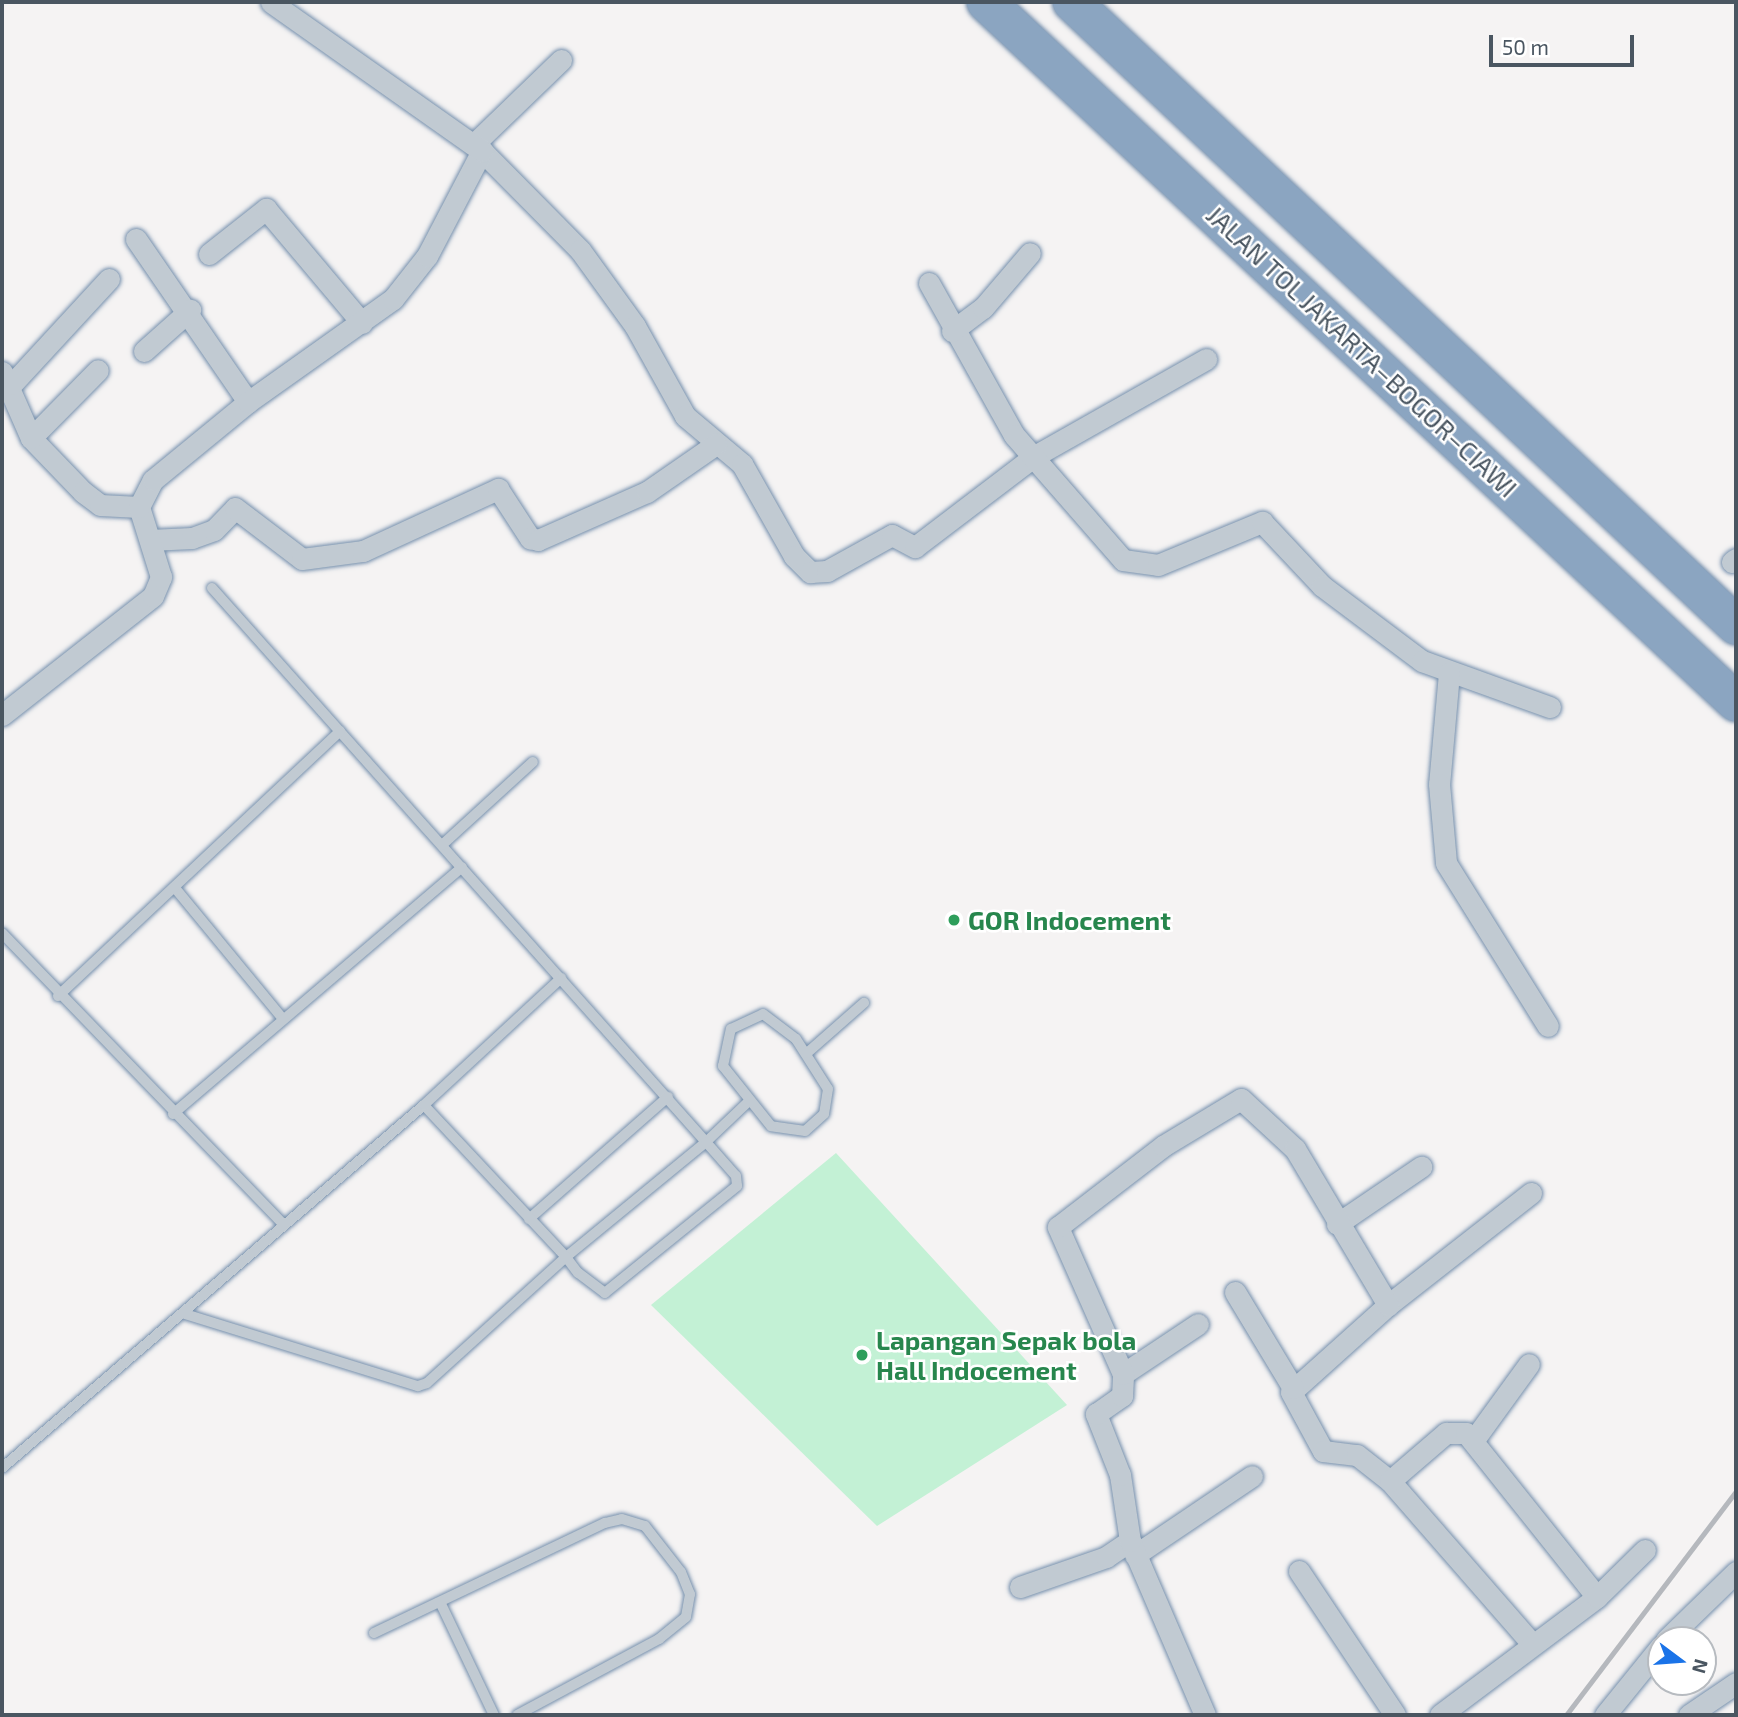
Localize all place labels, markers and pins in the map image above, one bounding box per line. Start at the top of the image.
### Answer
place label: GOR Indocement [968,904,1171,936]
marker: GOR Indocement [946,912,962,928]
place label: Lapangan Sepak bola Hall Indocement [876,1324,1136,1386]
marker: Lapangan Sepak bola Hall Indocement [854,1347,870,1363]

